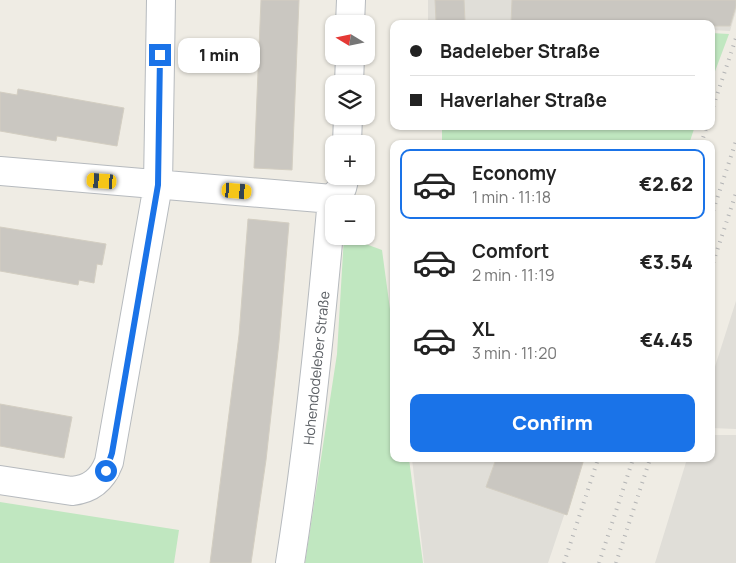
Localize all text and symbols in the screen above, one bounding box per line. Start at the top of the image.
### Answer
north arrow [325,15,375,65]
map controls [325,15,375,245]
callout: 1 min [178,38,260,72]
text: Badeleber Straße [440,38,600,64]
route end [149,44,171,66]
text: 1 min [199,44,239,66]
button: layers [325,75,375,125]
text: Haverlaher Straße [440,87,607,113]
button: + [325,135,375,185]
text: Economy [472,160,556,186]
icon: car [412,162,457,207]
text: €2.62 [639,171,693,197]
car [86,172,117,190]
car [221,182,252,200]
text: 1 min · 11:18 [472,186,551,208]
button: − [325,195,375,245]
text: Comfort [472,238,549,264]
icon: car [412,240,457,285]
text: €3.54 [640,249,693,275]
text: 2 min · 11:19 [472,264,555,286]
street label: Hohendodeleber Straße [298,290,334,446]
text: XL [472,316,495,342]
icon: car [412,318,457,363]
text: €4.45 [640,327,693,353]
text: 3 min · 11:20 [472,342,557,364]
button: Confirm [410,394,695,452]
route start [95,460,117,482]

